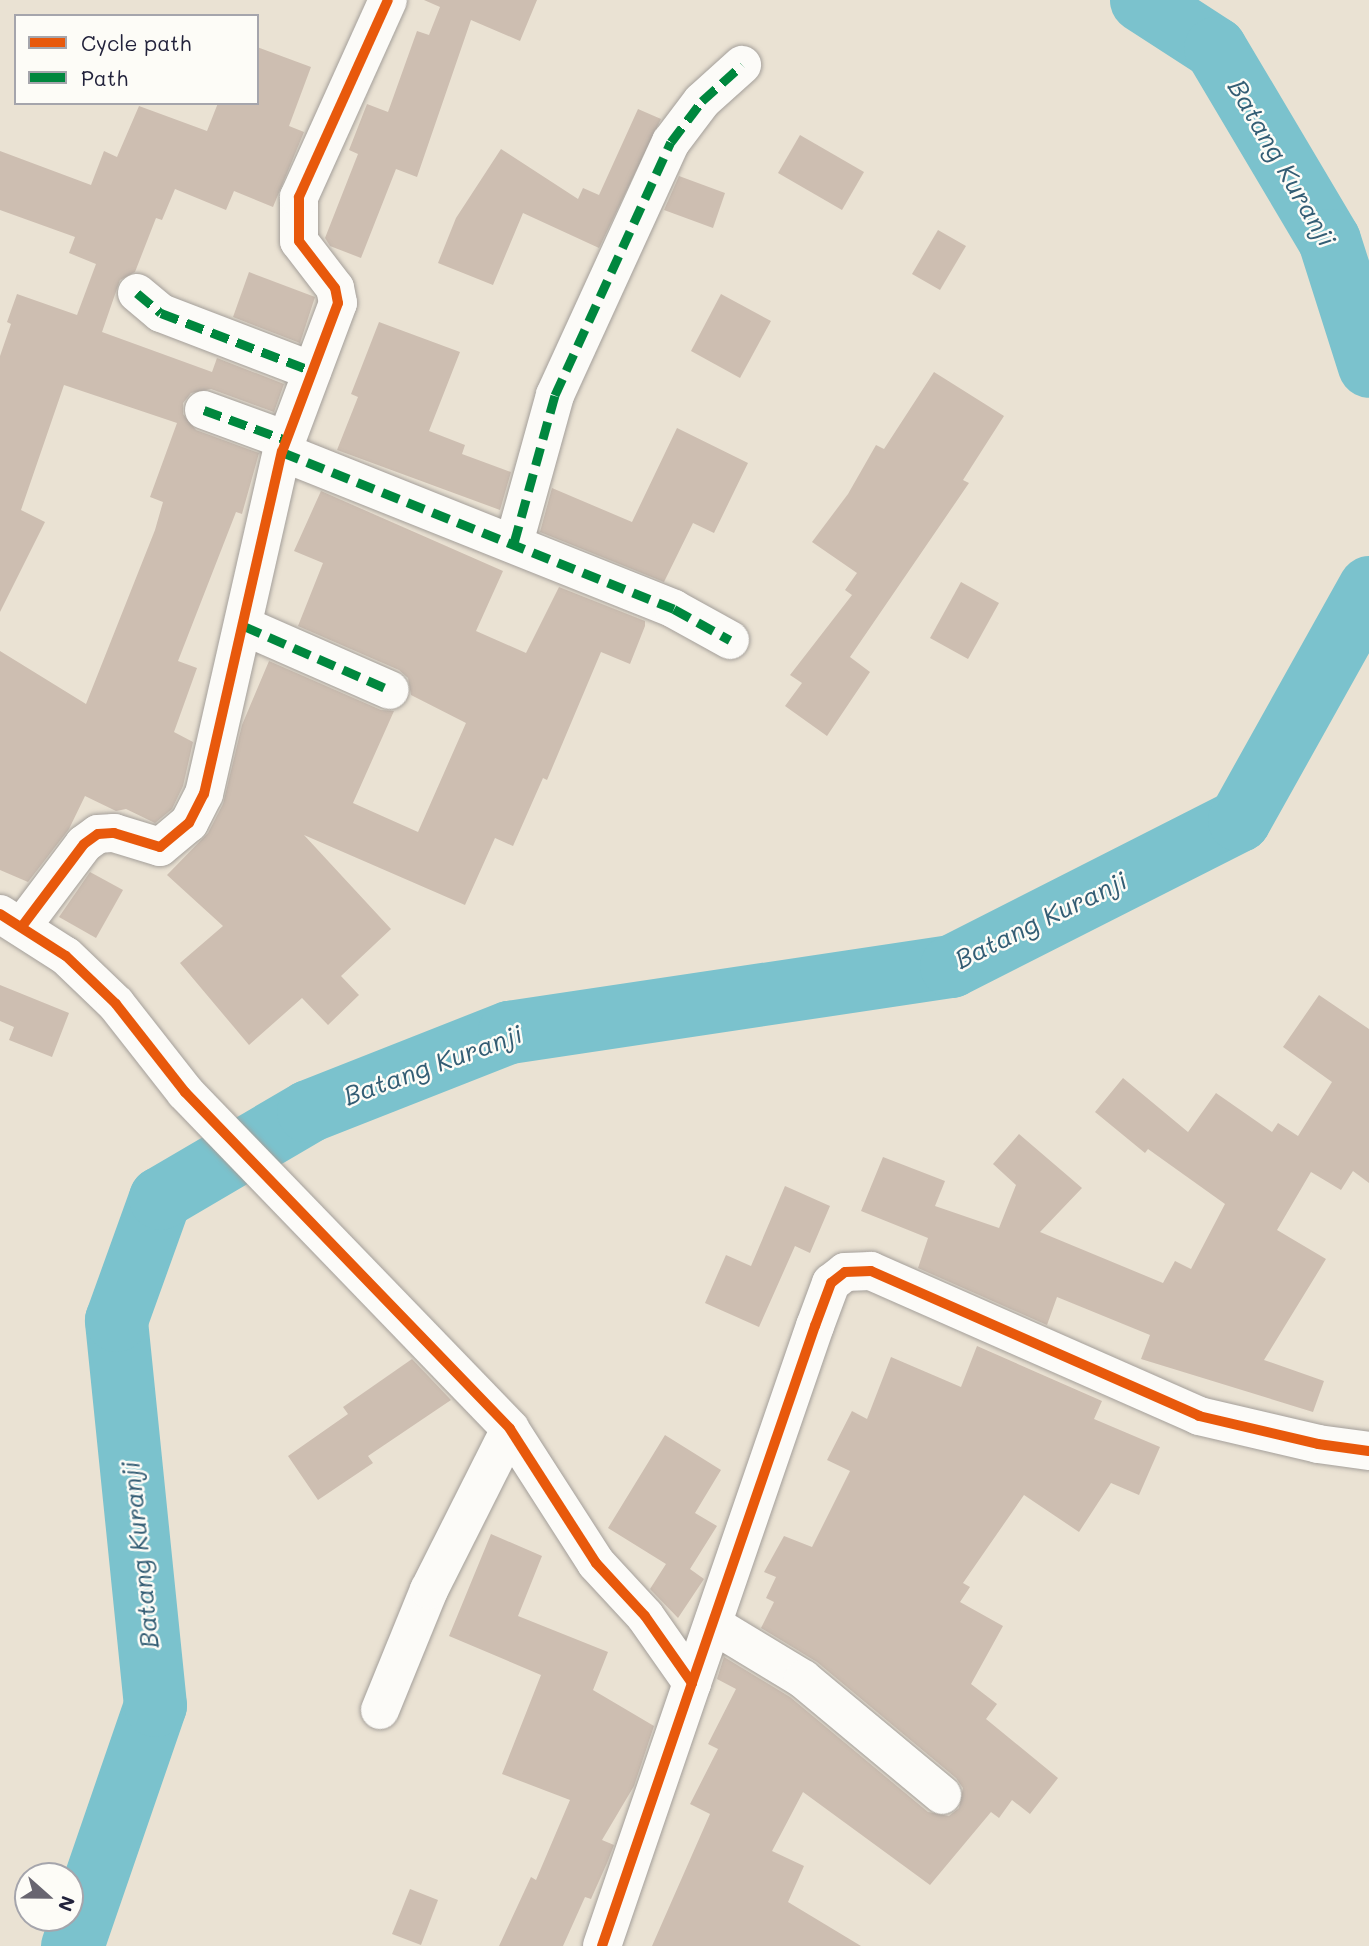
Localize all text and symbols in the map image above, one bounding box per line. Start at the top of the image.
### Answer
legend [14,14,259,105]
text: Cycle path [81,29,191,56]
text: Path [81,64,128,91]
water label: Batang Kuranji [1221,74,1343,252]
water label: Batang Kuranji [950,865,1132,975]
water label: Batang Kuranji [339,1018,527,1112]
water label: Batang Kuranji [115,1460,165,1650]
north arrow [14,1862,84,1932]
text: N [53,1893,81,1915]

